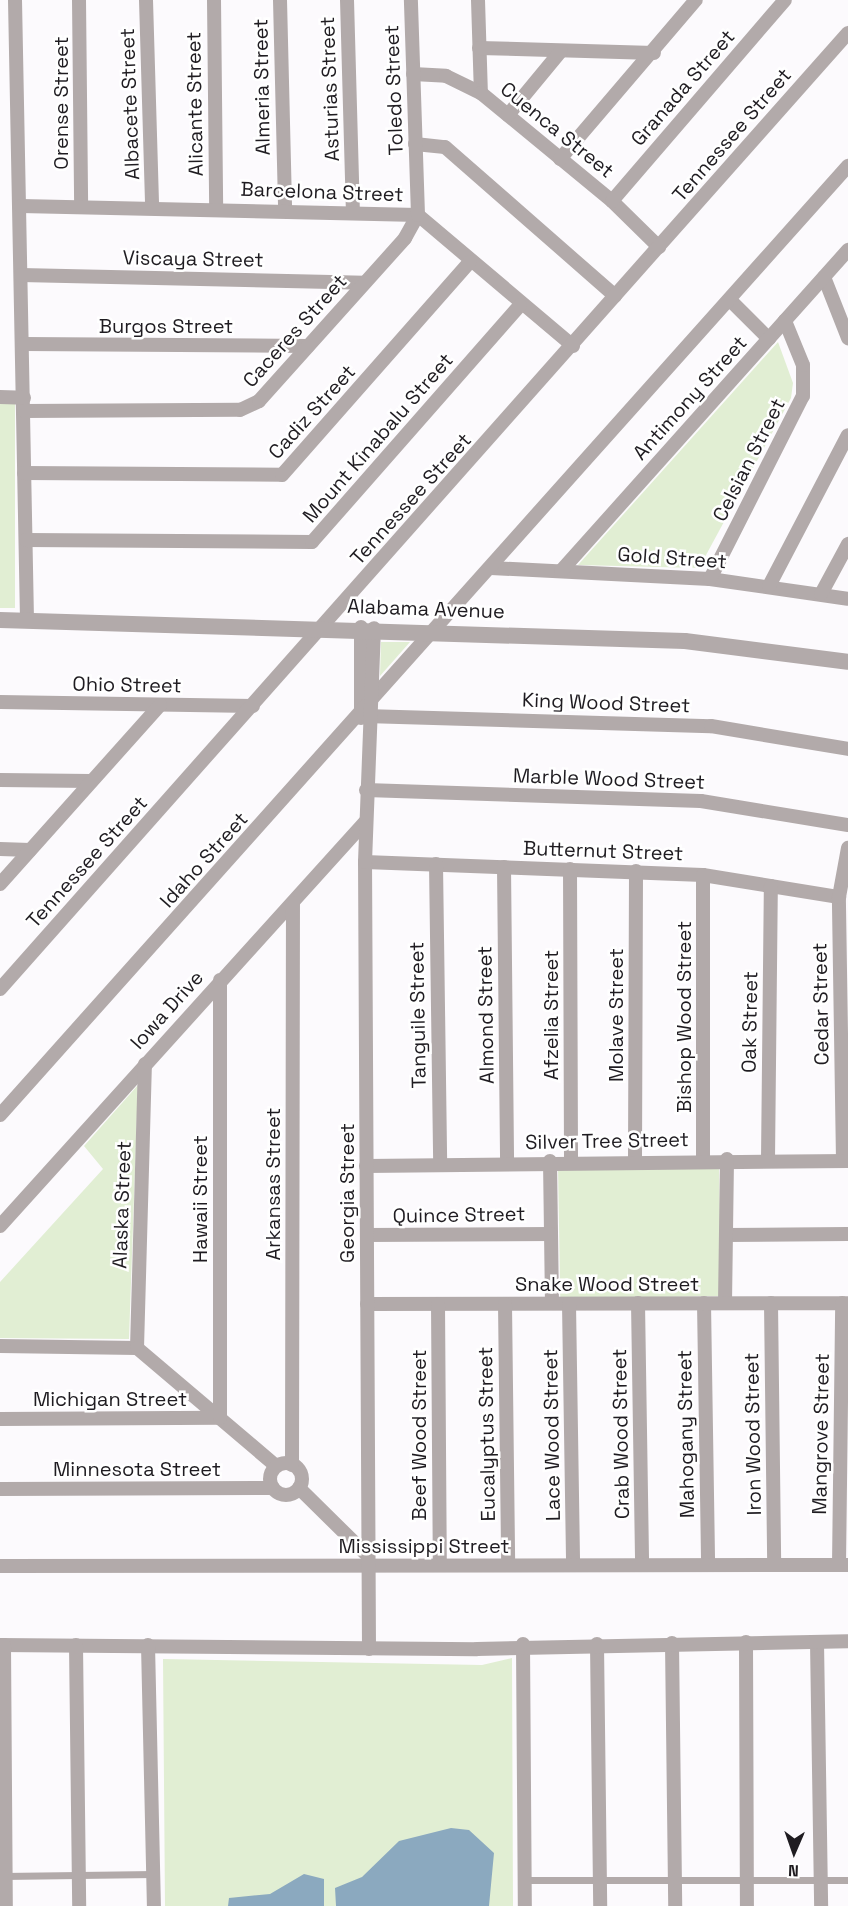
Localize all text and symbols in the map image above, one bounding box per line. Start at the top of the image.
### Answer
street label: Asturias Street [315,16,345,162]
street label: Almeria Street [249,18,275,156]
street label: Toledo Street [380,24,408,156]
street label: Granada Street [626,25,740,151]
street label: Albacete Street [115,28,145,180]
street label: Alicante Street [182,31,208,177]
street label: Orense Street [49,36,73,170]
street label: Tennessee Street [668,63,796,207]
street label: Cuenca Street [495,77,619,183]
street label: Barcelona Street [240,177,404,207]
street label: Viscaya Street [122,246,264,272]
street label: Caceres Street [238,270,352,392]
street label: Burgos Street [99,314,233,338]
street label: Antimony Street [628,331,752,465]
street label: Mount Kinabalu Street [298,348,458,528]
street label: Cadiz Street [263,360,361,464]
street label: Celsian Street [708,394,790,526]
street label: Tennessee Street [346,428,476,570]
street label: Gold Street [616,542,728,574]
street label: Alabama Avenue [347,594,505,624]
street label: Ohio Street [72,672,182,698]
street label: King Wood Street [521,688,691,718]
street label: Marble Wood Street [513,764,705,794]
street label: Tennessee Street [22,791,152,933]
street label: Idaho Street [155,807,253,913]
street label: Butternut Street [522,836,684,866]
street label: Bishop Wood Street [672,921,696,1113]
street label: Tanguile Street [405,941,431,1089]
street label: Cedar Street [808,942,834,1066]
street label: Almond Street [473,946,499,1084]
street label: Molave Street [604,948,628,1082]
street label: Afzelia Street [539,950,563,1080]
street label: Iowa Drive [125,966,209,1054]
street label: Oak Street [737,971,763,1073]
street label: Arkansas Street [261,1107,285,1261]
street label: Georgia Street [335,1123,359,1263]
street label: Silver Tree Street [525,1128,689,1154]
street label: Hawaii Street [188,1135,212,1263]
street label: Alaska Street [108,1141,136,1269]
street label: Quince Street [392,1202,526,1228]
street label: Snake Wood Street [515,1272,699,1296]
street label: Eucalyptus Street [473,1346,501,1522]
street label: Crab Wood Street [608,1348,634,1520]
street label: Beef Wood Street [407,1349,431,1521]
street label: Lace Wood Street [538,1349,566,1521]
street label: Mahogany Street [673,1350,699,1518]
street label: Iron Wood Street [740,1352,766,1516]
street label: Mangrove Street [808,1353,834,1515]
street label: Michigan Street [33,1387,187,1411]
street label: Minnesota Street [53,1457,221,1481]
street label: Mississippi Street [338,1534,510,1558]
north arrow [764,1822,824,1882]
text: N [788,1860,799,1881]

